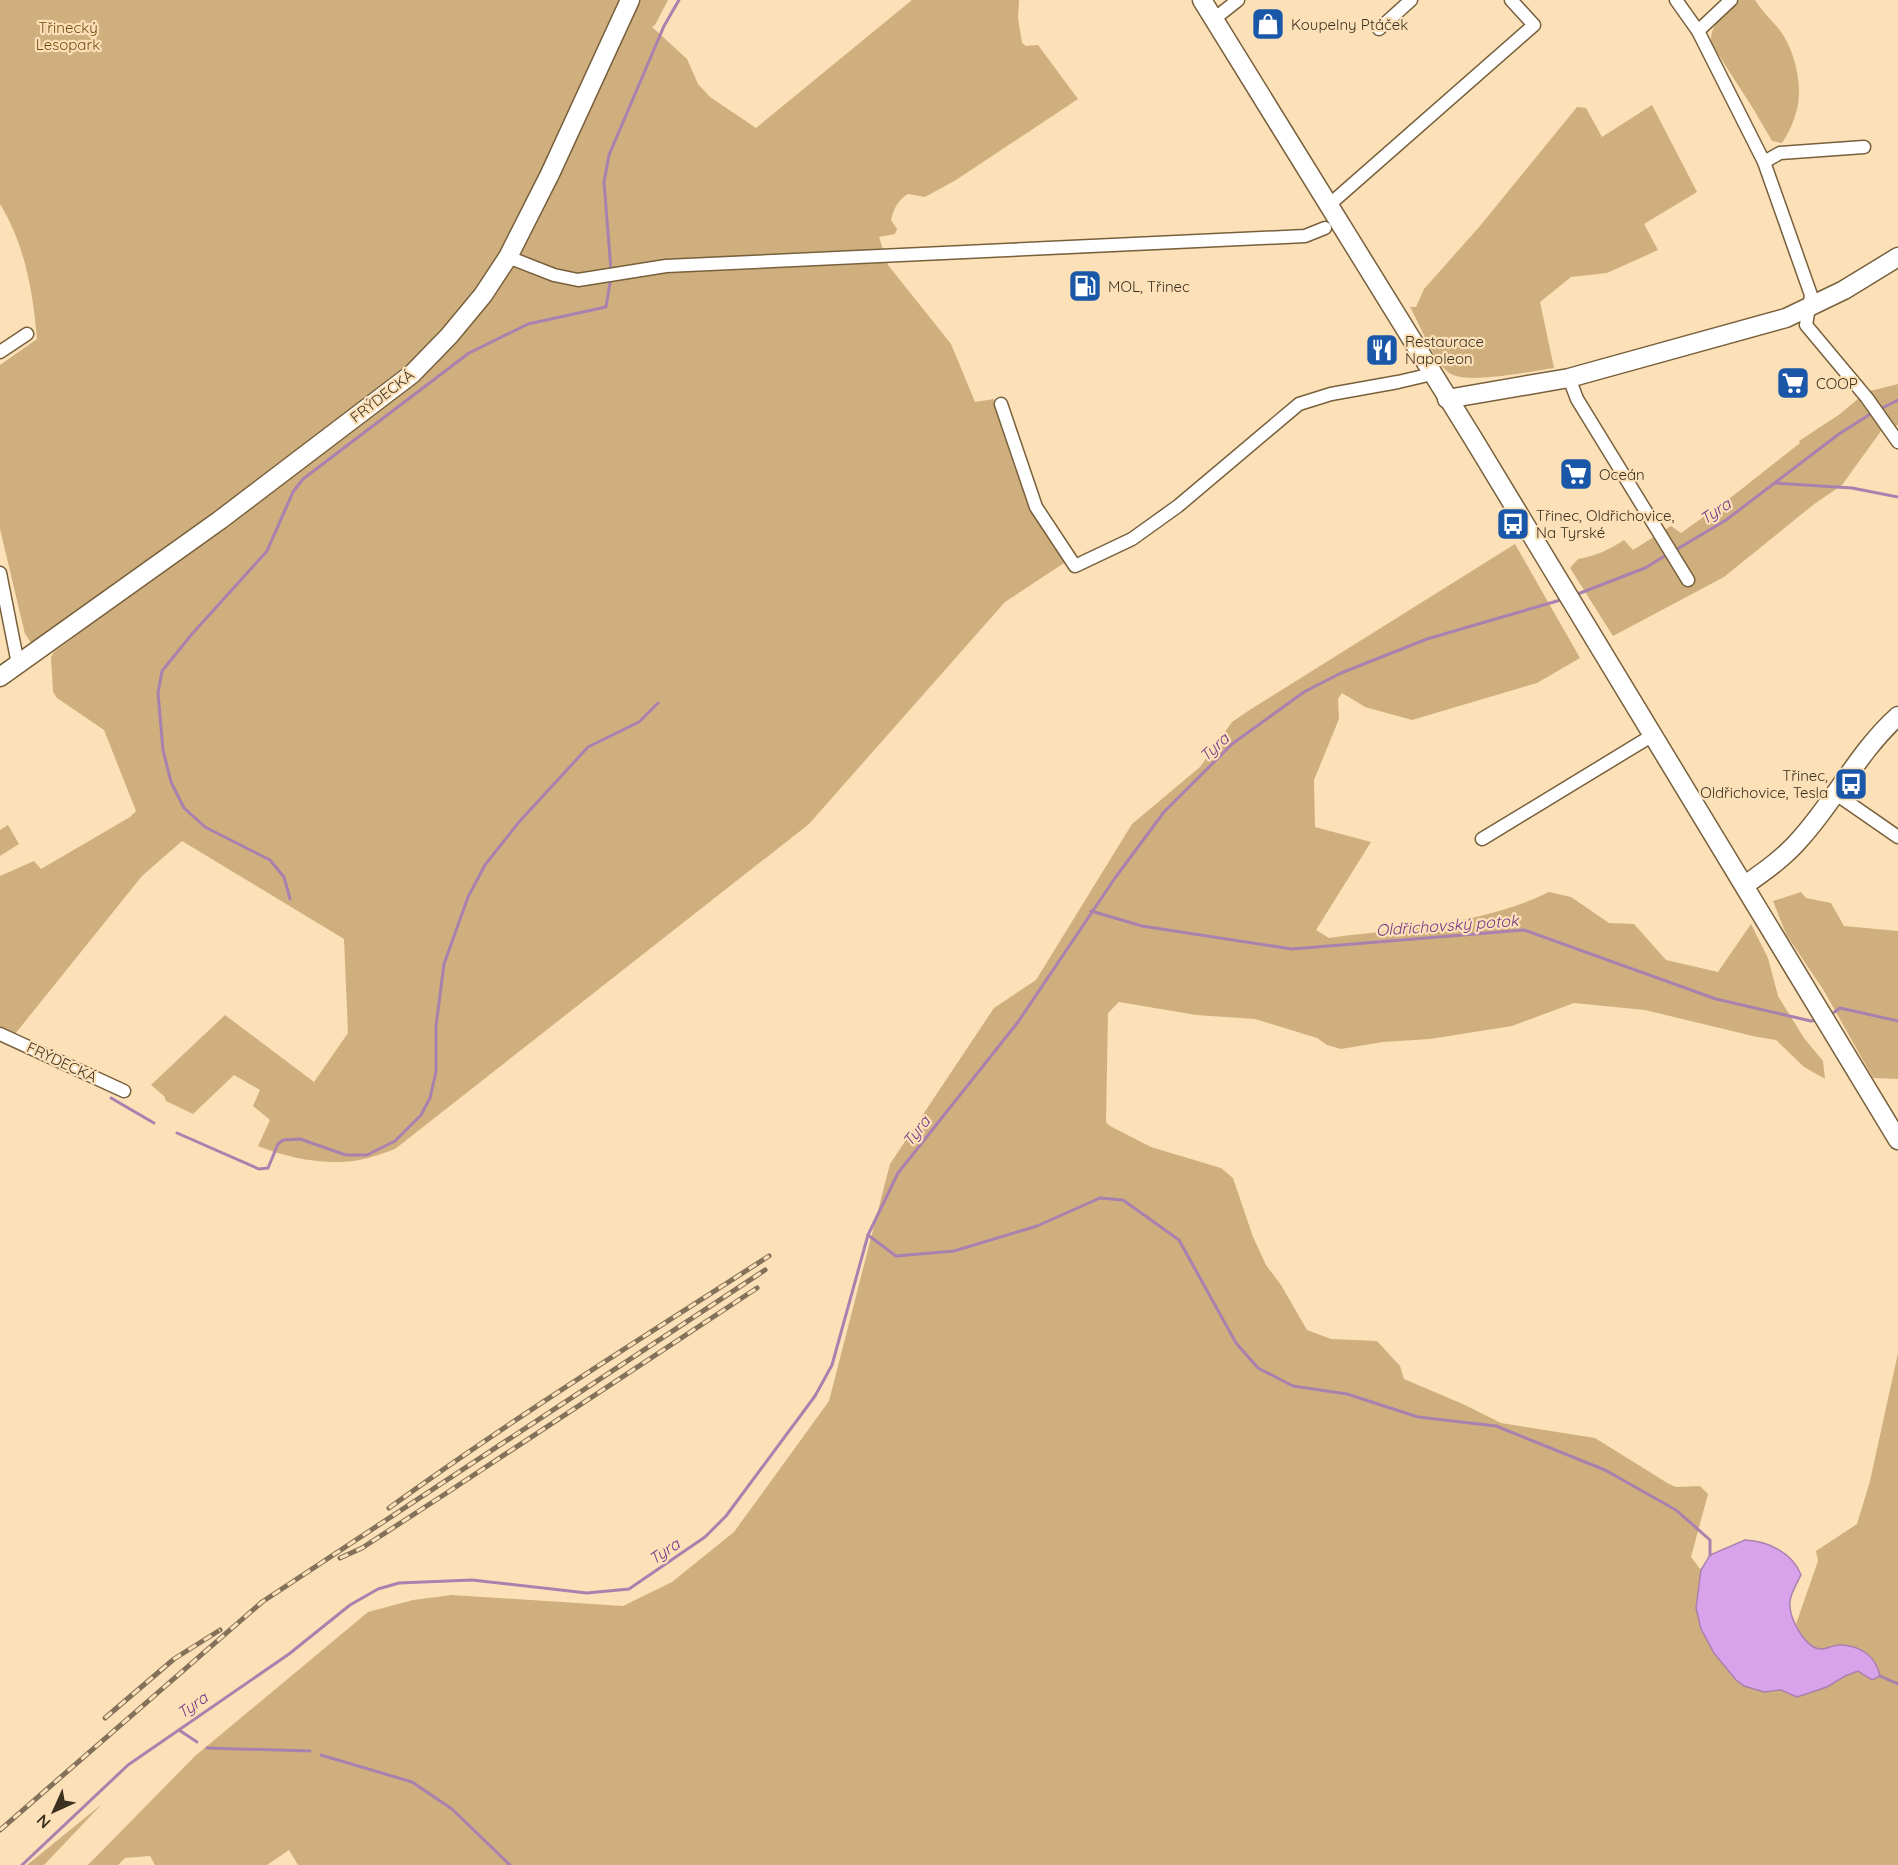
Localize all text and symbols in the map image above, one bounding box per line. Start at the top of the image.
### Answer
shop icon: Koupelny Ptáček [1250,6,1286,42]
place label: Koupelny Ptáček [1291,15,1408,34]
park label: Třinecký Lesopark [36,18,100,54]
fuel station icon: MOL, Třinec [1067,268,1103,304]
place label: MOL, Třinec [1108,277,1190,296]
restaurant icon: Restaurace Napoleon [1364,332,1400,368]
place label: Restaurace Napoleon [1405,332,1484,368]
street label: FRÝDECKÁ [346,365,418,427]
supermarket icon: COOP [1775,365,1811,401]
place label: COOP [1816,374,1858,393]
supermarket icon: Oceán [1558,456,1594,492]
place label: Oceán [1599,465,1645,484]
water label: Tyra [1696,493,1735,528]
bus stop icon: Třinec, Oldřichovice, Na Tyrské [1495,506,1531,542]
place label: Třinec, Oldřichovice, Na Tyrské [1536,506,1674,542]
water label: Tyra [1195,728,1234,766]
place label: Třinec, Oldřichovice, Tesla [1700,766,1828,802]
bus stop icon: Třinec, Oldřichovice, Tesla [1833,766,1869,802]
water label: Oldřichovský potok [1375,910,1520,940]
street label: FRÝDECKÁ [24,1037,101,1087]
water label: Tyra [898,1111,935,1150]
water label: Tyra [645,1533,684,1568]
water label: Tyra [173,1687,212,1723]
north arrow [24,1781,84,1841]
text: N [32,1810,55,1833]

